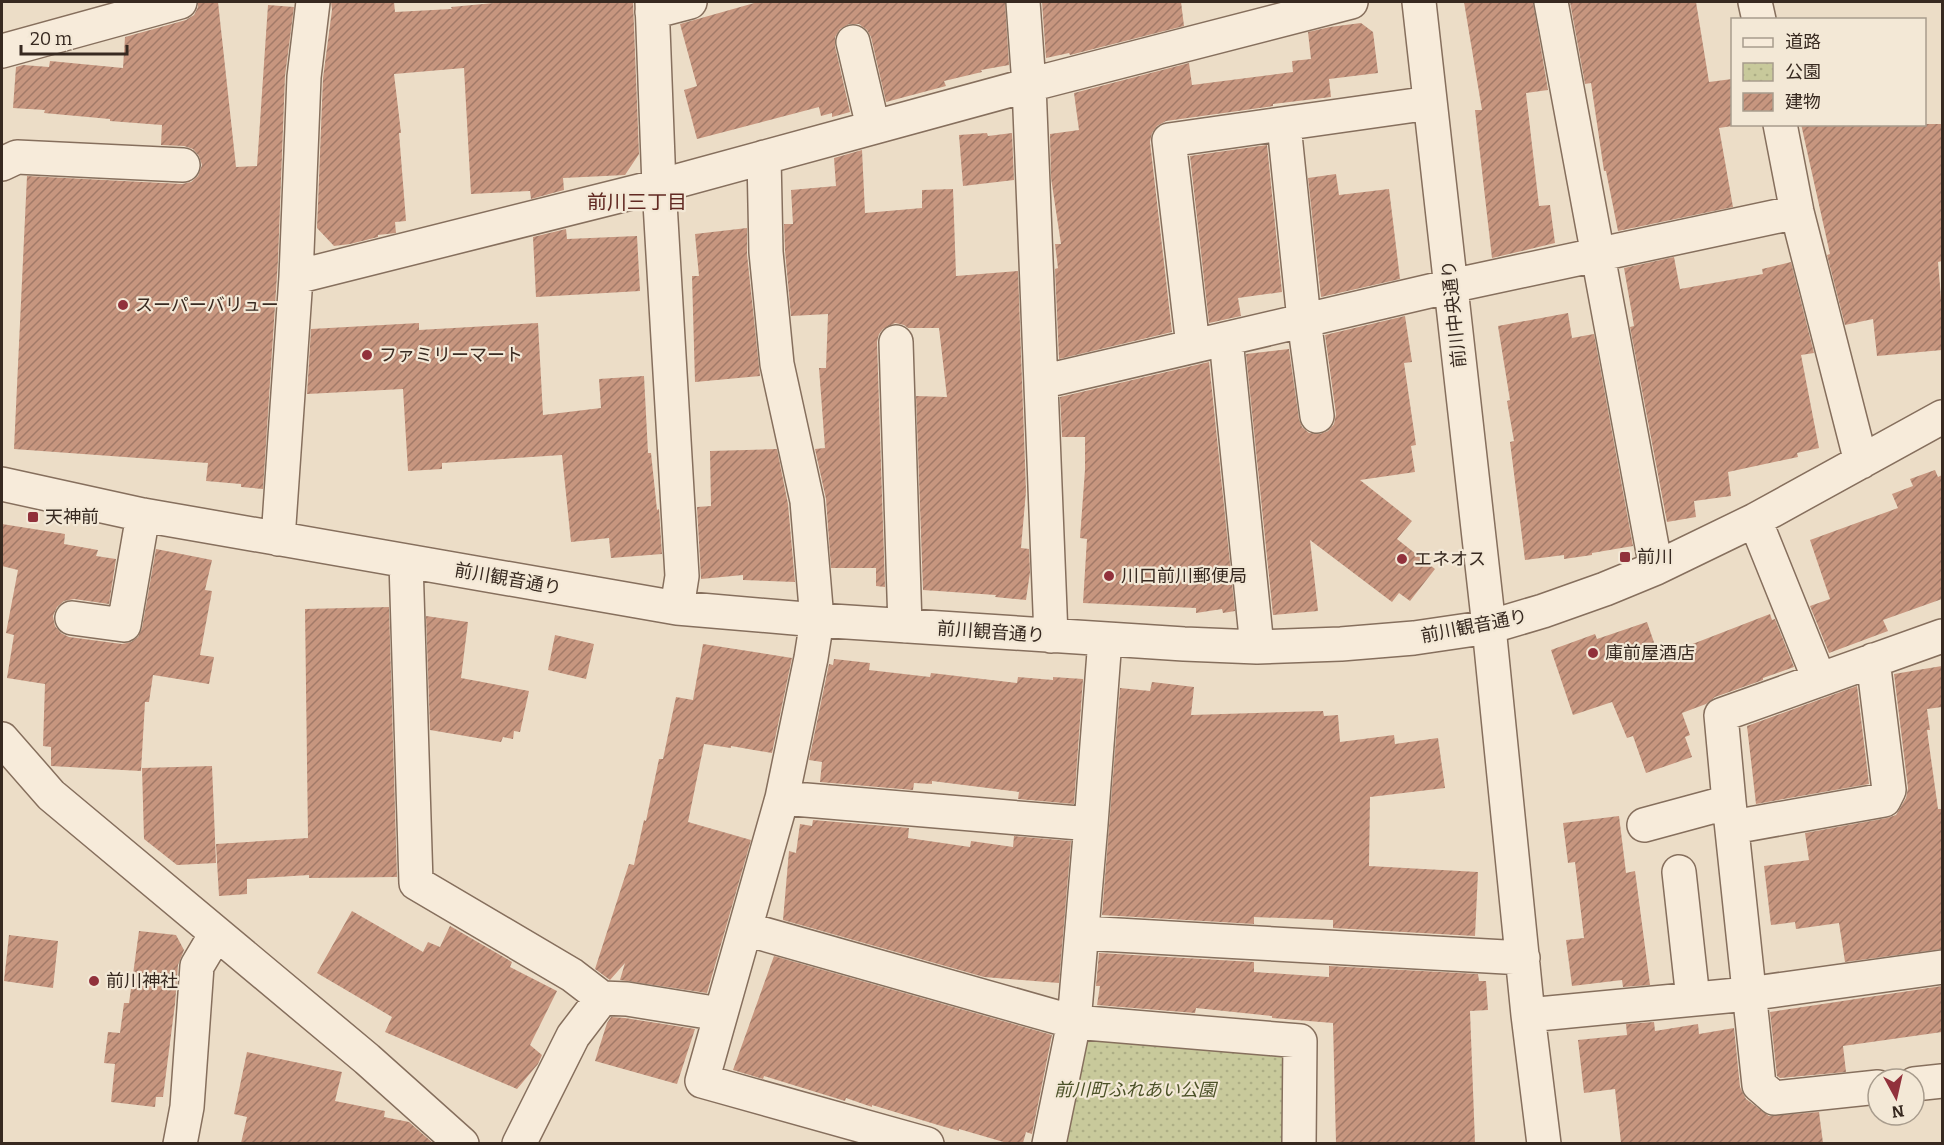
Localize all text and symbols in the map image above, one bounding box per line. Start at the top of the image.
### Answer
scale bar [21,18,128,56]
legend [1731,18,1926,126]
text: 20 m [30,28,72,50]
text: 道路 [1785,31,1821,53]
text: 公園 [1785,61,1821,83]
text: 建物 [1785,91,1821,113]
district label: 前川三丁目 [587,190,687,214]
street label: 前川中央通り [1437,259,1471,369]
place label: スーパーバリュー [135,294,279,316]
marker: スーパーバリュー [116,298,130,312]
place label: ファミリーマート [379,344,523,366]
marker: ファミリーマート [360,348,374,362]
place label: 天神前 [45,506,99,528]
marker: 天神前 [26,510,40,524]
place label: 前川 [1637,546,1673,568]
place label: エネオス [1414,548,1486,570]
marker: 前川 [1618,550,1632,564]
marker: エネオス [1395,552,1409,566]
street label: 前川観音通り [453,559,563,599]
place label: 川口前川郵便局 [1121,565,1247,587]
marker: 川口前川郵便局 [1102,569,1116,583]
street label: 前川観音通り [1419,605,1529,647]
street label: 前川観音通り [936,617,1046,647]
place label: 庫前屋酒店 [1605,642,1695,664]
marker: 庫前屋酒店 [1586,646,1600,660]
place label: 前川神社 [106,970,178,992]
marker: 前川神社 [87,974,101,988]
north arrow [1866,1067,1926,1127]
park label: 前川町ふれあい公園 [1054,1079,1219,1101]
text: N [1891,1101,1905,1122]

